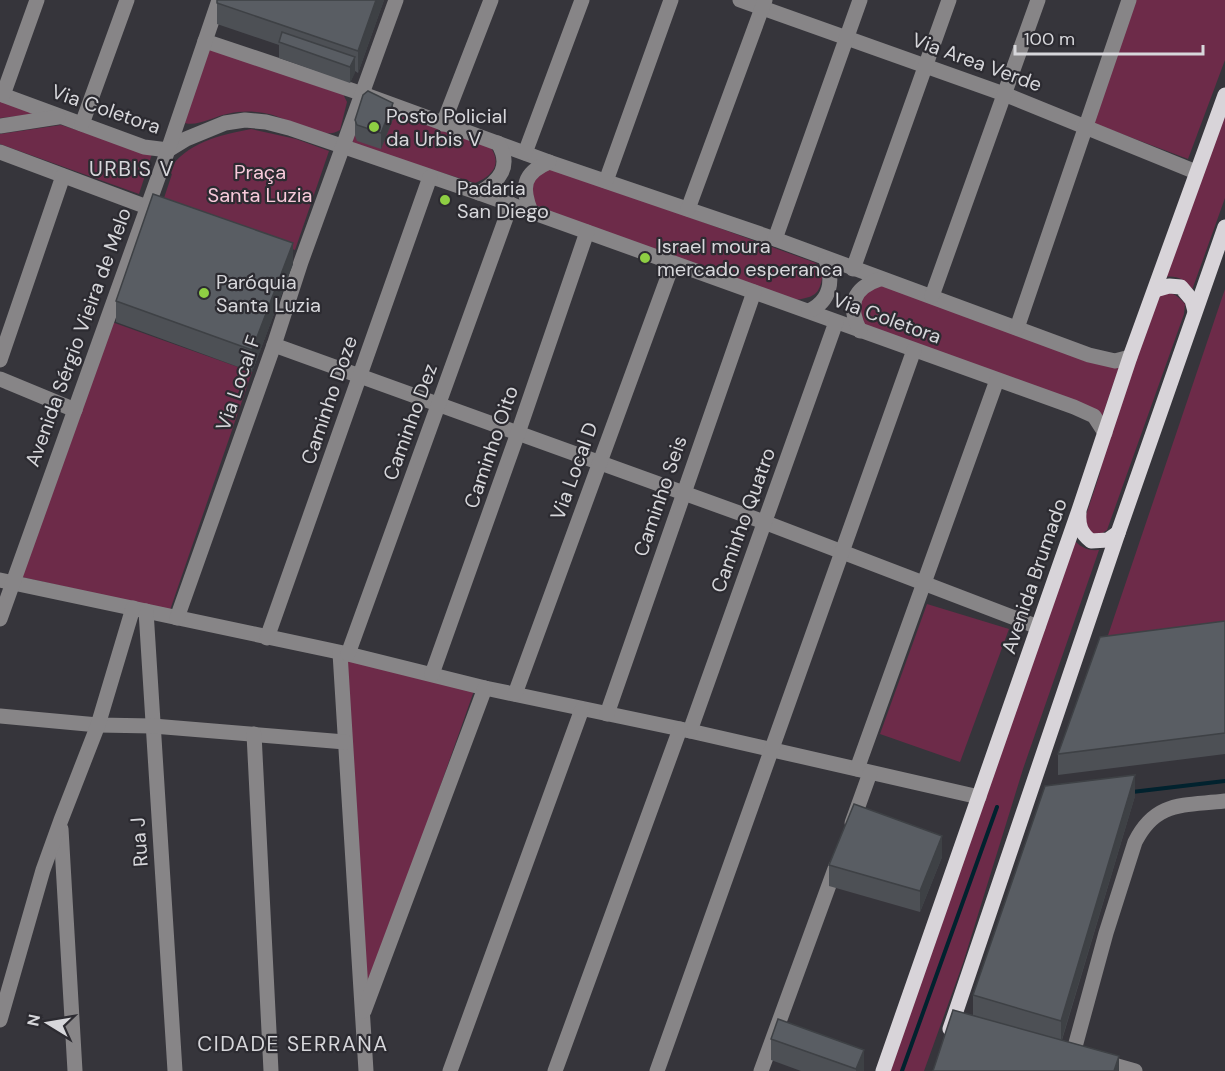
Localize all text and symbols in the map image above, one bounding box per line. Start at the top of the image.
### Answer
scale bar [1015,18,1202,56]
street label: Via Area Verde [908,26,1046,98]
text: 100 m [1024,27,1075,51]
street label: Via Coletora [48,78,164,140]
place label: Posto Policial da Urbis V [386,103,507,152]
marker: Posto Policial da Urbis V [367,120,381,134]
district label: URBIS V [89,155,175,183]
park label: Praça Santa Luzia [208,159,312,208]
place label: Padaria San Diego [457,175,549,224]
marker: Padaria San Diego [438,193,452,207]
street label: Avenida Sérgio Vieira de Melo [19,204,137,470]
place label: Israel moura mercado esperanca [657,233,843,282]
marker: Israel moura mercado esperanca [638,251,652,265]
place label: Paróquia Santa Luzia [216,269,321,318]
marker: Paróquia Santa Luzia [197,286,211,300]
street label: Via Coletora [829,286,945,350]
street label: Via Local F [210,332,267,434]
street label: Caminho Doze [295,332,363,468]
street label: Caminho Dez [377,360,443,484]
street label: Caminho Oito [458,382,524,512]
street label: Via Local D [544,419,604,523]
street label: Caminho Seis [627,432,693,560]
street label: Caminho Quatro [705,444,781,596]
street label: Avenida Brumado [995,495,1073,657]
street label: Rua J [124,816,154,868]
north arrow [18,993,78,1053]
text: N [22,1013,45,1028]
district label: CIDADE SERRANA [197,1030,389,1058]

